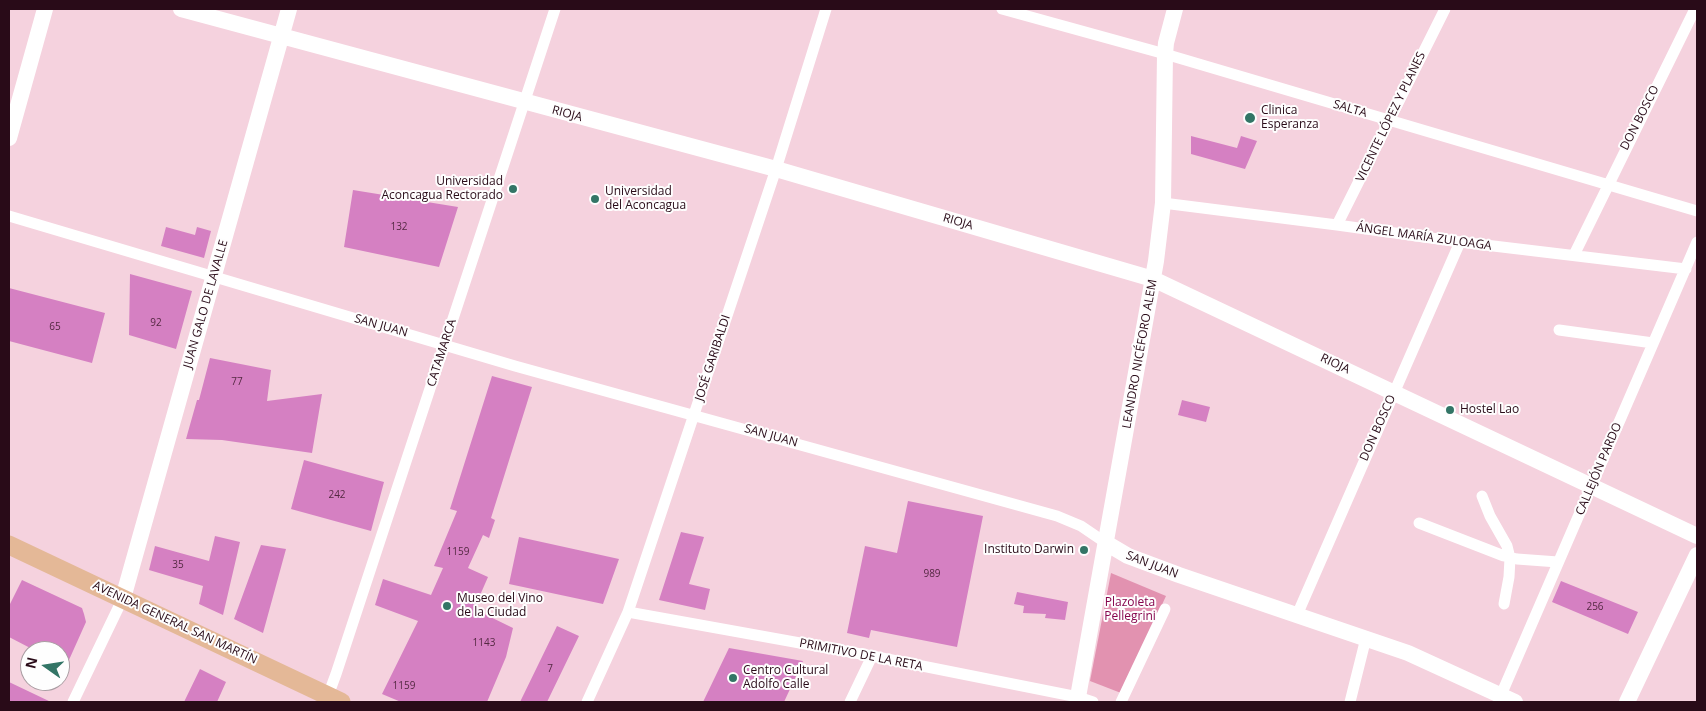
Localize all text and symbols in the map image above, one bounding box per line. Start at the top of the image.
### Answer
street label: VICENTE LÓPEZ Y PLANES [1353,50,1429,184]
street label: DON BOSCO [1618,83,1662,153]
street label: SALTA [1331,97,1369,121]
street label: RIOJA [550,103,584,125]
place label: Clinica Esperanza [1261,104,1319,132]
marker: Clinica Esperanza [1243,111,1257,125]
place label: Universidad Aconcagua Rectorado [381,175,503,203]
marker: Universidad Aconcagua Rectorado [507,183,519,195]
place label: Universidad del Aconcagua [605,185,686,213]
marker: Universidad del Aconcagua [589,193,601,205]
street label: RIOJA [941,211,975,233]
street label: ÁNGEL MARÍA ZULOAGA [1355,220,1493,254]
house number: 132 [390,221,408,233]
street label: JUAN GALO DE LAVALLE [181,238,231,370]
street label: LEANDRO NICÉFORO ALEM [1120,278,1160,430]
street label: SAN JUAN [353,312,409,340]
street label: JOSÉ GARIBALDI [692,313,734,403]
house number: 92 [150,317,162,329]
street label: CATAMARCA [424,317,460,389]
house number: 65 [49,321,61,333]
street label: RIOJA [1318,351,1352,377]
house number: 77 [231,376,243,388]
street label: DON BOSCO [1357,393,1399,463]
place label: Hostel Lao [1460,403,1519,417]
marker: Hostel Lao [1444,404,1456,416]
street label: CALLEJÓN PARDO [1573,420,1625,518]
street label: SAN JUAN [743,422,799,450]
house number: 242 [328,489,346,501]
place label: Instituto Darwin [984,543,1074,557]
marker: Instituto Darwin [1078,544,1090,556]
house number: 1159 [447,546,469,558]
street label: SAN JUAN [1124,548,1180,582]
house number: 35 [172,559,184,571]
house number: 989 [923,568,941,580]
street label: AVENIDA GENERAL SAN MARTÍN [90,578,260,668]
place label: Museo del Vino de la Ciudad [457,592,543,620]
park label: Plazoleta Pellegrini [1104,596,1156,624]
marker: Museo del Vino de la Ciudad [441,600,453,612]
house number: 256 [1586,601,1604,613]
street label: PRIMITIVO DE LA RETA [798,636,924,674]
house number: 1143 [473,637,495,649]
north arrow [20,641,70,691]
text: N [20,655,41,670]
house number: 7 [547,663,553,675]
place label: Centro Cultural Adolfo Calle [743,664,828,692]
marker: Centro Cultural Adolfo Calle [727,672,739,684]
house number: 1159 [393,680,415,692]

